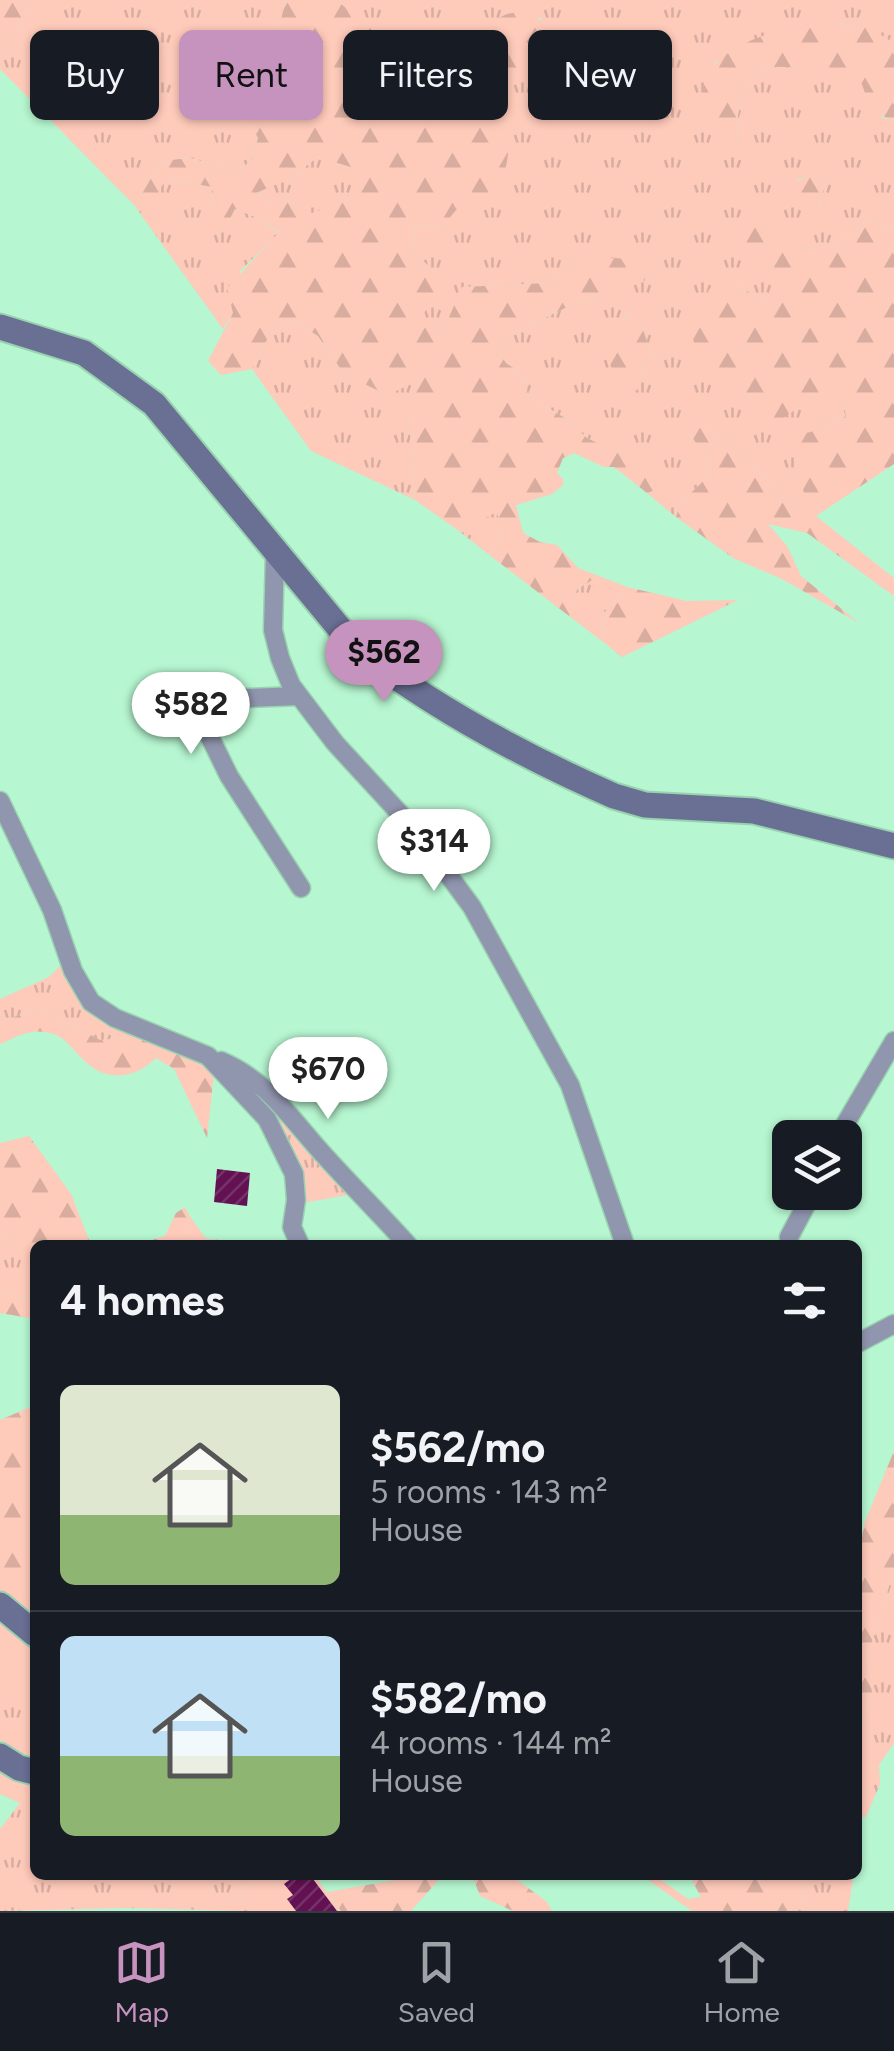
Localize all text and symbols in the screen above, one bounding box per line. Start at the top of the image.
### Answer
chip: Buy [30,30,159,120]
chip: Rent [179,30,323,120]
chip: Filters [343,30,508,120]
chip: New [528,30,672,120]
pin: $562 [325,620,443,705]
text: $562 [347,633,421,671]
pin: $582 [132,672,250,757]
text: $582 [154,685,228,723]
pin: $314 [375,809,493,894]
text: $314 [399,822,469,860]
pin: $670 [269,1037,387,1122]
text: $670 [291,1050,365,1088]
map controls [772,1120,862,1210]
button: layers [772,1120,862,1210]
icon: filters [777,1273,832,1328]
text: 4 homes [60,1275,224,1326]
text: $562/mo [370,1422,546,1473]
icon: home [140,1425,260,1545]
text: 5 rooms · 143 m² [370,1473,608,1511]
text: House [370,1511,463,1549]
text: $582/mo [370,1673,547,1724]
icon: home [140,1676,260,1796]
text: 4 rooms · 144 m² [370,1724,611,1762]
text: House [370,1762,463,1800]
tab: Map [114,1935,169,2029]
tab: Saved [398,1935,475,2029]
tab: Home [703,1935,780,2029]

